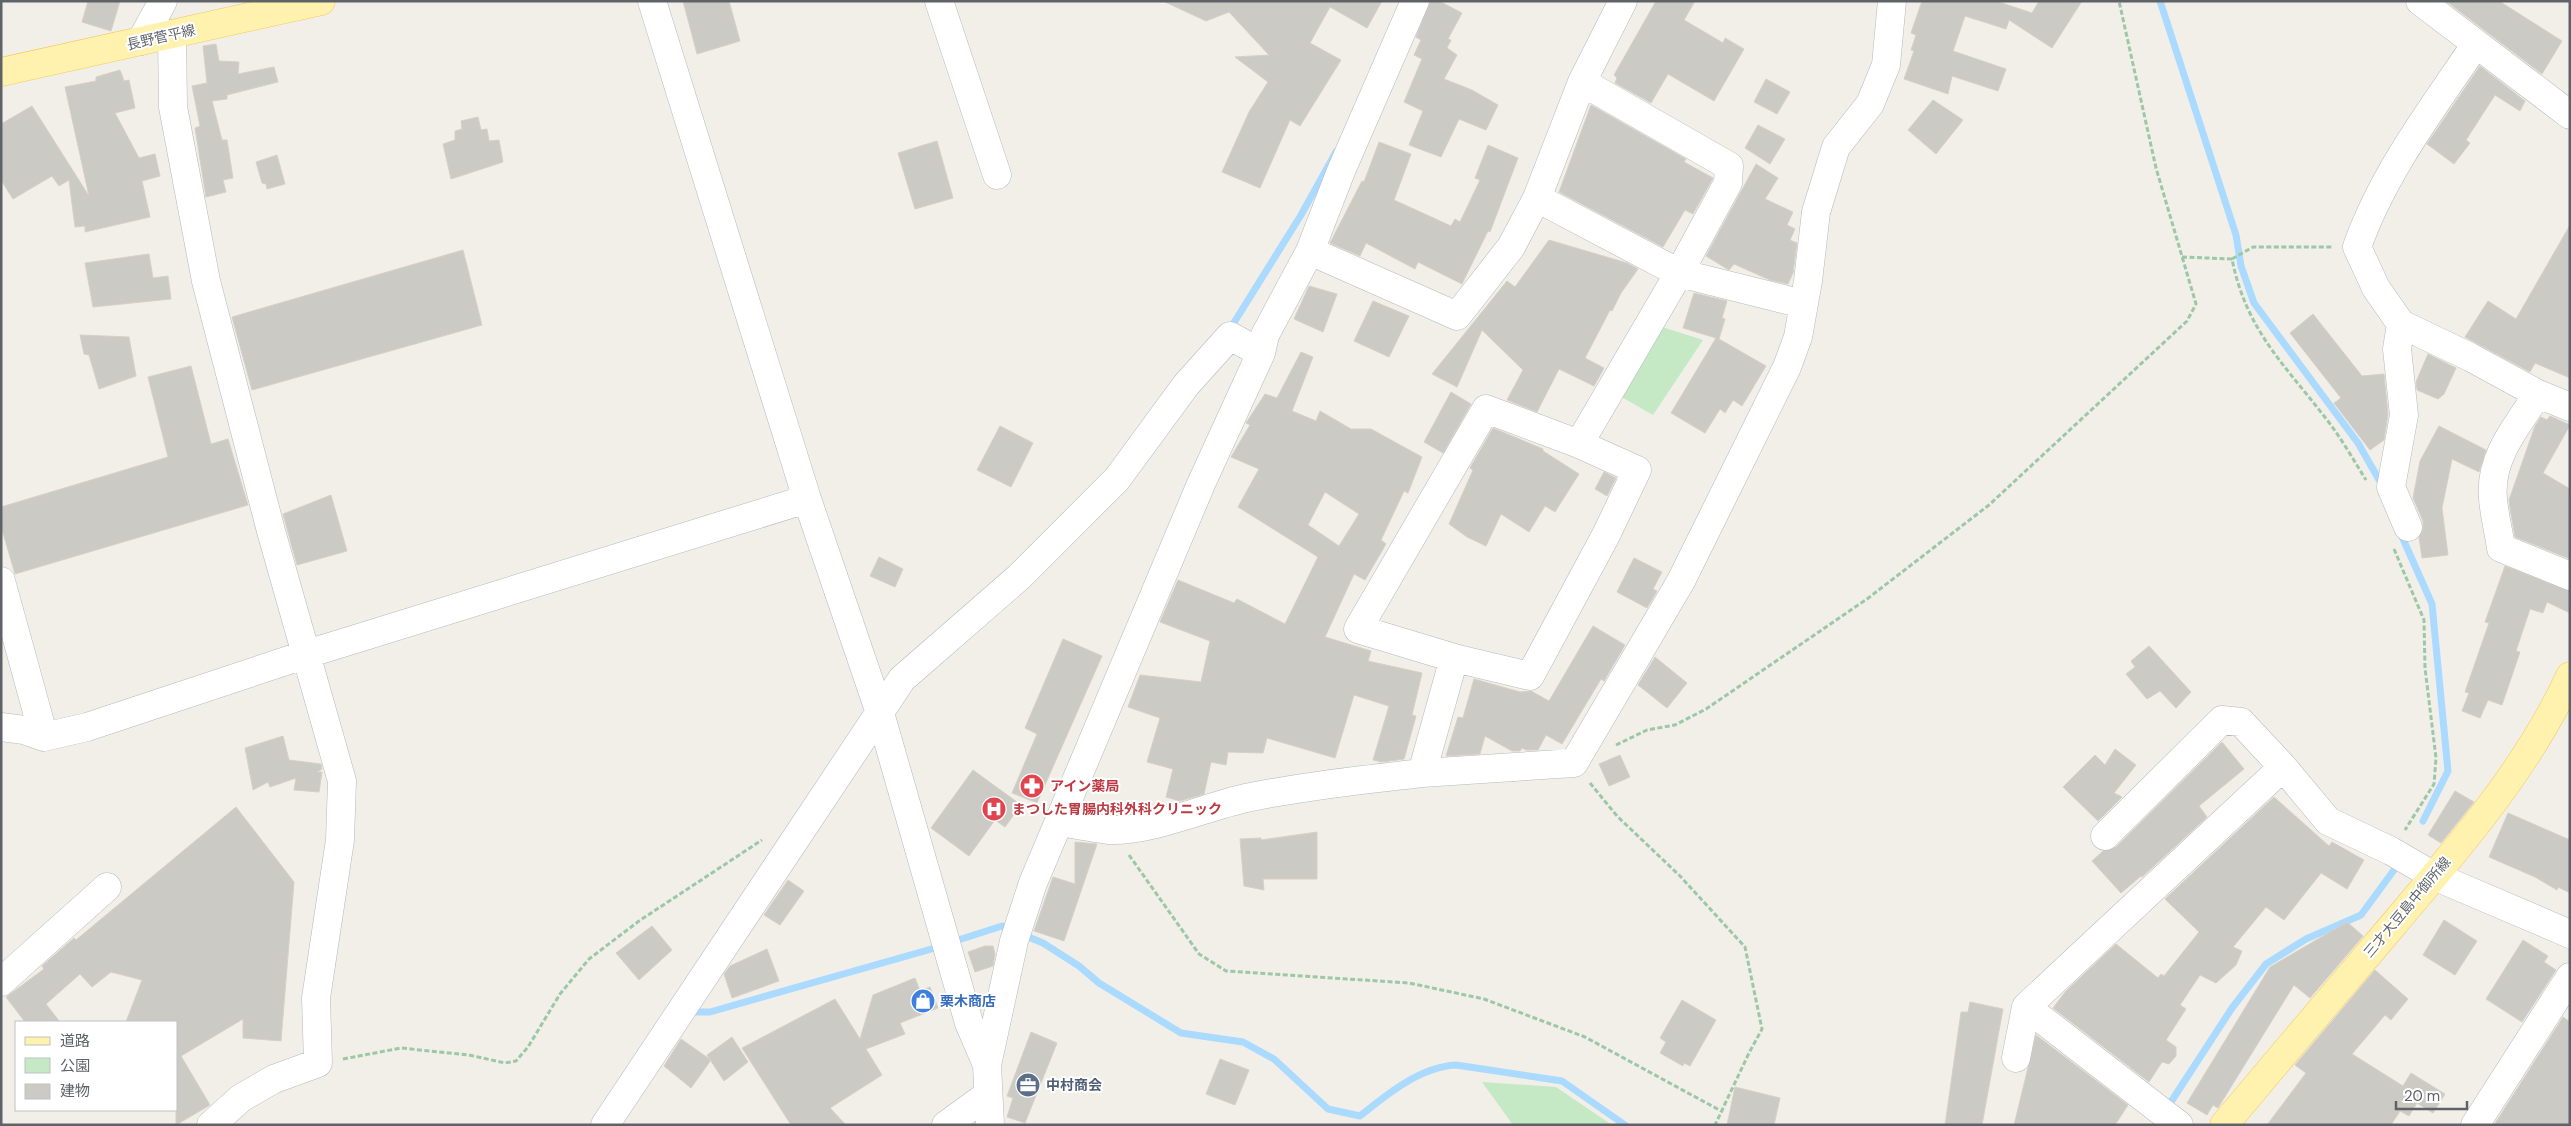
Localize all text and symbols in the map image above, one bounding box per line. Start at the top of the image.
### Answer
street label: 長野菅平線 [125,20,197,54]
pharmacy icon: アイン薬局 [1019,773,1045,799]
place label: アイン薬局 [1050,777,1119,795]
hospital icon: まつした胃腸内科外科クリニック [981,796,1007,822]
place label: まつした胃腸内科外科クリニック [1012,800,1222,818]
street label: 三才大豆島中御所線 [2360,853,2454,961]
shop icon: 栗木商店 [910,988,936,1014]
place label: 栗木商店 [940,992,996,1010]
legend [15,1021,178,1111]
text: 道路 [60,1031,90,1051]
text: 公園 [60,1056,90,1076]
office icon: 中村商会 [1015,1072,1041,1098]
place label: 中村商会 [1046,1076,1102,1094]
scale bar [2396,1078,2467,1110]
text: 建物 [60,1081,90,1101]
text: 20 m [2404,1086,2440,1106]

